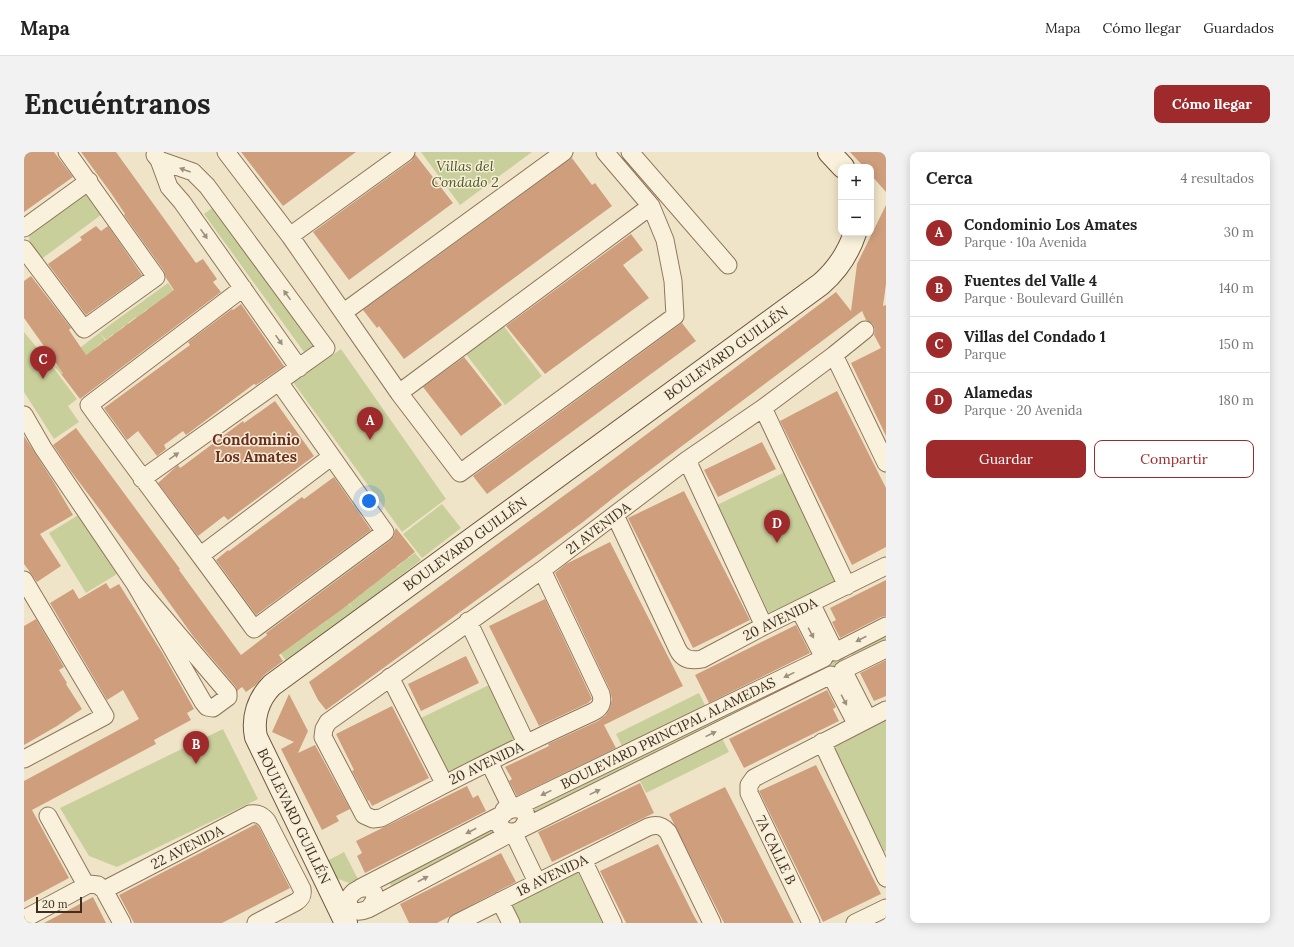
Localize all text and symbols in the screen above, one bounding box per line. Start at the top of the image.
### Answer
text: Mapa [20,16,70,40]
text: Mapa [1045,19,1081,37]
text: Cómo llegar [1103,19,1181,37]
text: Guardados [1203,19,1274,37]
button: Cómo llegar [1154,85,1270,123]
text: Encuéntranos [24,86,211,122]
park label: Villas del Condado 2 [431,157,499,191]
map controls [838,164,874,236]
button: + [838,164,874,200]
one-way arrow [179,166,191,172]
text: Cerca [926,167,973,189]
text: 4 resultados [1180,170,1254,187]
button: − [838,200,874,236]
text: Condominio Los Amates [964,215,1137,234]
text: A [935,224,943,241]
text: 30 m [1224,224,1254,241]
one-way arrow [200,229,208,239]
text: Parque · 10a Avenida [964,234,1087,251]
text: Fuentes del Valle 4 [964,271,1097,290]
text: B [935,280,943,297]
text: 140 m [1219,280,1254,297]
one-way arrow [283,289,291,300]
text: Parque · Boulevard Guillén [964,290,1124,307]
street label: BOULEVARD GUILLÉN [661,302,792,404]
text: Villas del Condado 1 [964,327,1106,346]
one-way arrow [275,335,283,345]
text: C [935,336,943,353]
text: 150 m [1219,336,1254,353]
pin: C [30,346,56,379]
text: Parque [964,346,1006,363]
text: Alamedas [964,383,1033,402]
text: D [934,392,944,409]
text: 180 m [1219,392,1254,409]
text: Parque · 20 Avenida [964,402,1082,419]
pin: A [357,407,383,440]
district label: Condominio Los Amates [212,430,300,466]
button: Guardar [926,440,1086,478]
button: Compartir [1094,440,1254,478]
one-way arrow [169,452,179,460]
your location [359,491,379,511]
street label: BOULEVARD GUILLÉN [400,493,531,595]
street label: 21 AVENIDA [562,498,634,558]
pin: D [764,510,790,543]
street label: 20 AVENIDA [740,593,820,645]
one-way arrow [808,628,815,639]
one-way arrow [855,636,866,642]
one-way arrow [783,672,795,678]
street label: BOULEVARD PRINCIPAL ALAMEDAS [557,673,779,793]
one-way arrow [841,694,847,706]
pin: B [183,731,209,764]
one-way arrow [706,731,717,738]
street label: 20 AVENIDA [446,737,526,789]
street label: BOULEVARD GUILLÉN [253,745,335,887]
one-way arrow [589,789,601,795]
one-way arrow [541,790,552,796]
street label: 7A CALLE B [752,813,800,888]
street label: 22 AVENIDA [148,821,227,873]
one-way arrow [465,828,477,834]
street label: 18 AVENIDA [513,850,591,900]
one-way arrow [417,876,429,882]
scale bar [36,895,82,914]
text: 20 m [42,897,67,911]

